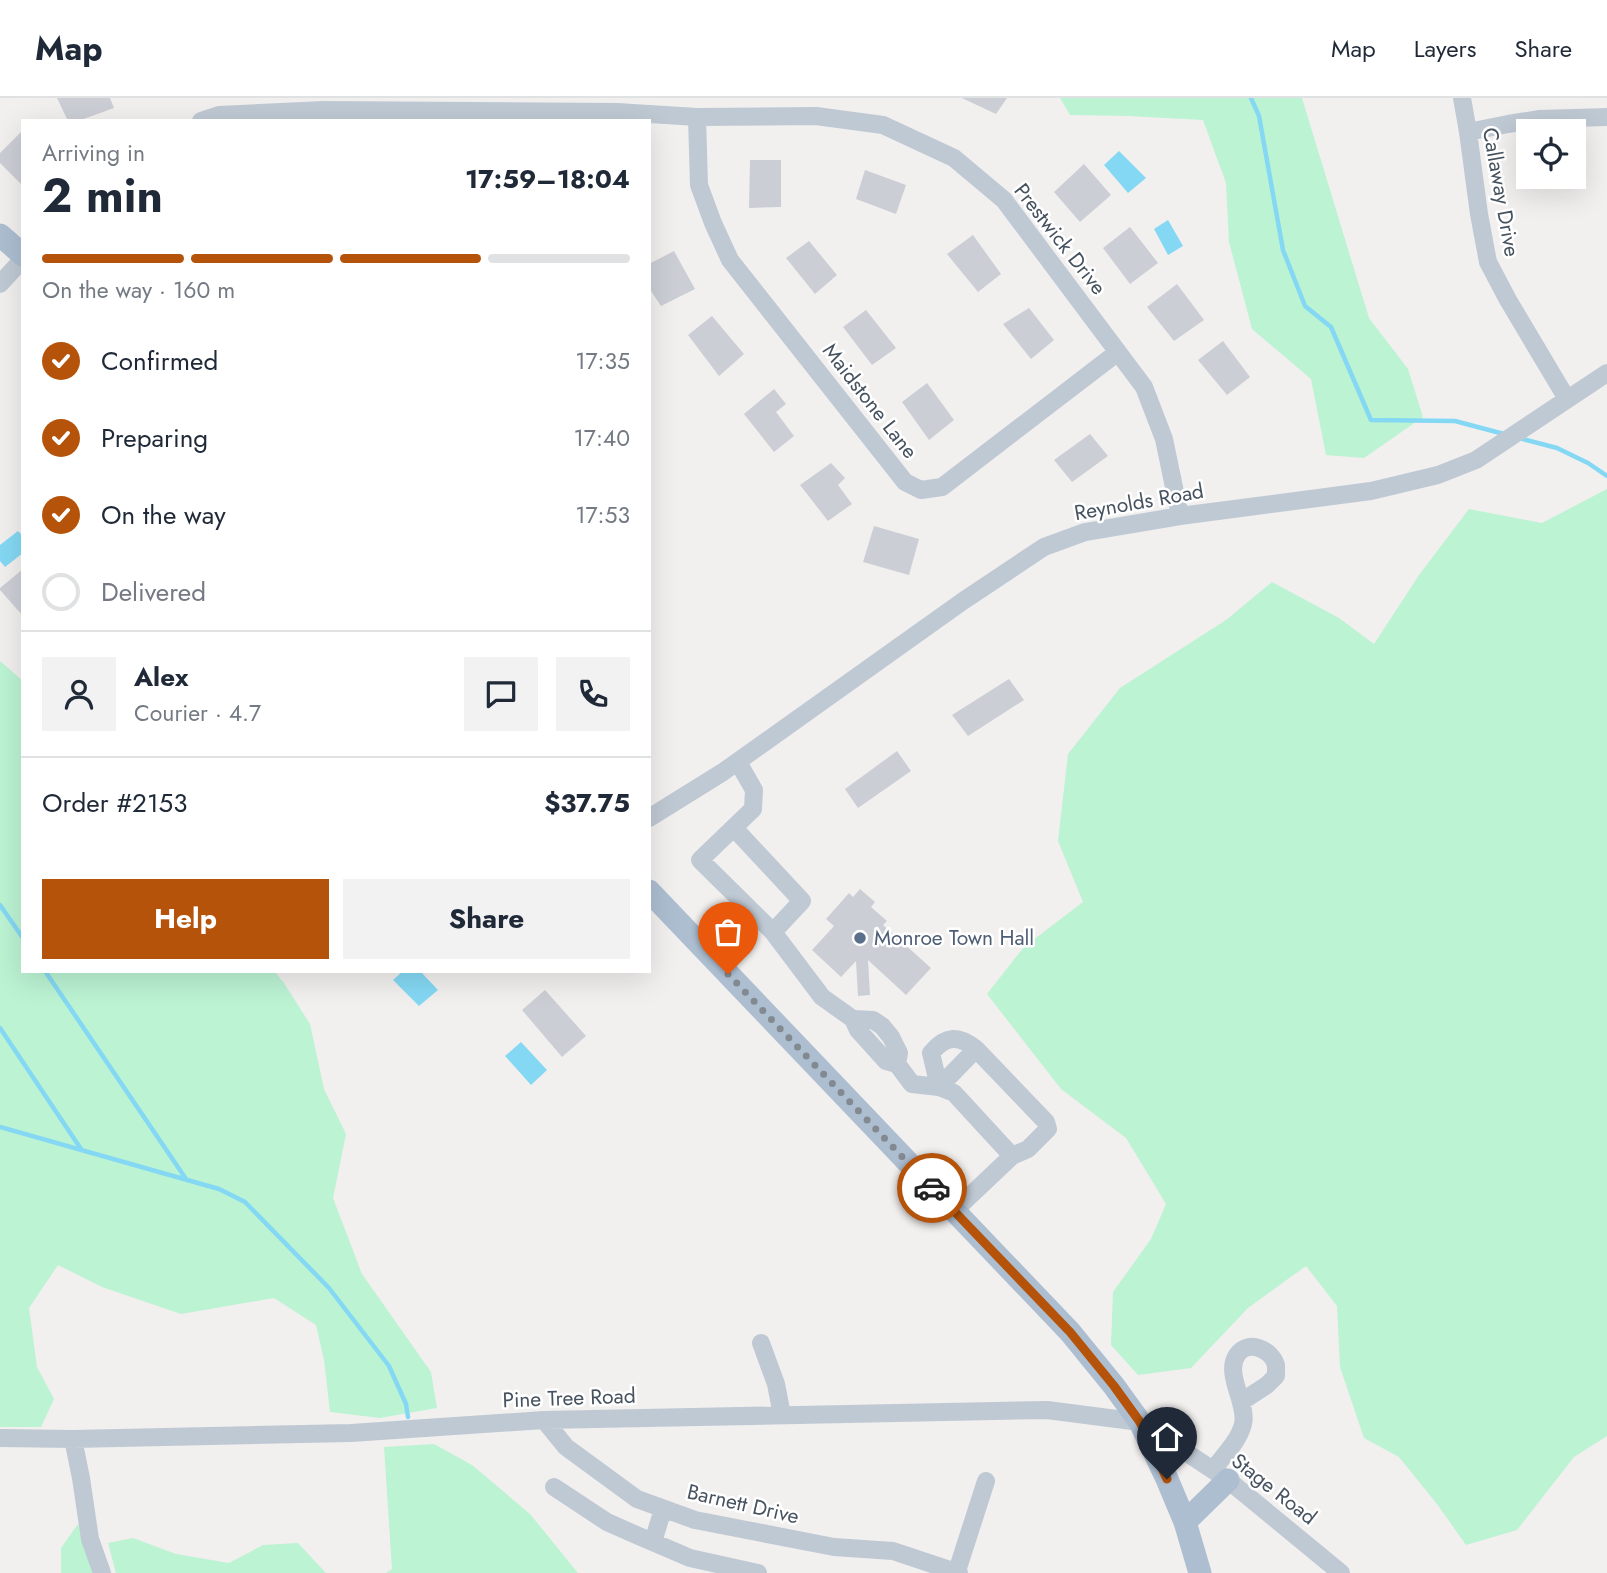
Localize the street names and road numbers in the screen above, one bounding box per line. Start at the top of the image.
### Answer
street label: Callaway Drive [1475,125,1527,259]
street label: Prestwick Drive [1007,177,1113,301]
street label: Maidstone Lane [815,337,925,465]
street label: Reynolds Road [1072,476,1206,528]
street label: Pine Tree Road [502,1381,636,1415]
street label: Stage Road [1225,1446,1323,1532]
street label: Barnett Drive [684,1477,802,1531]

